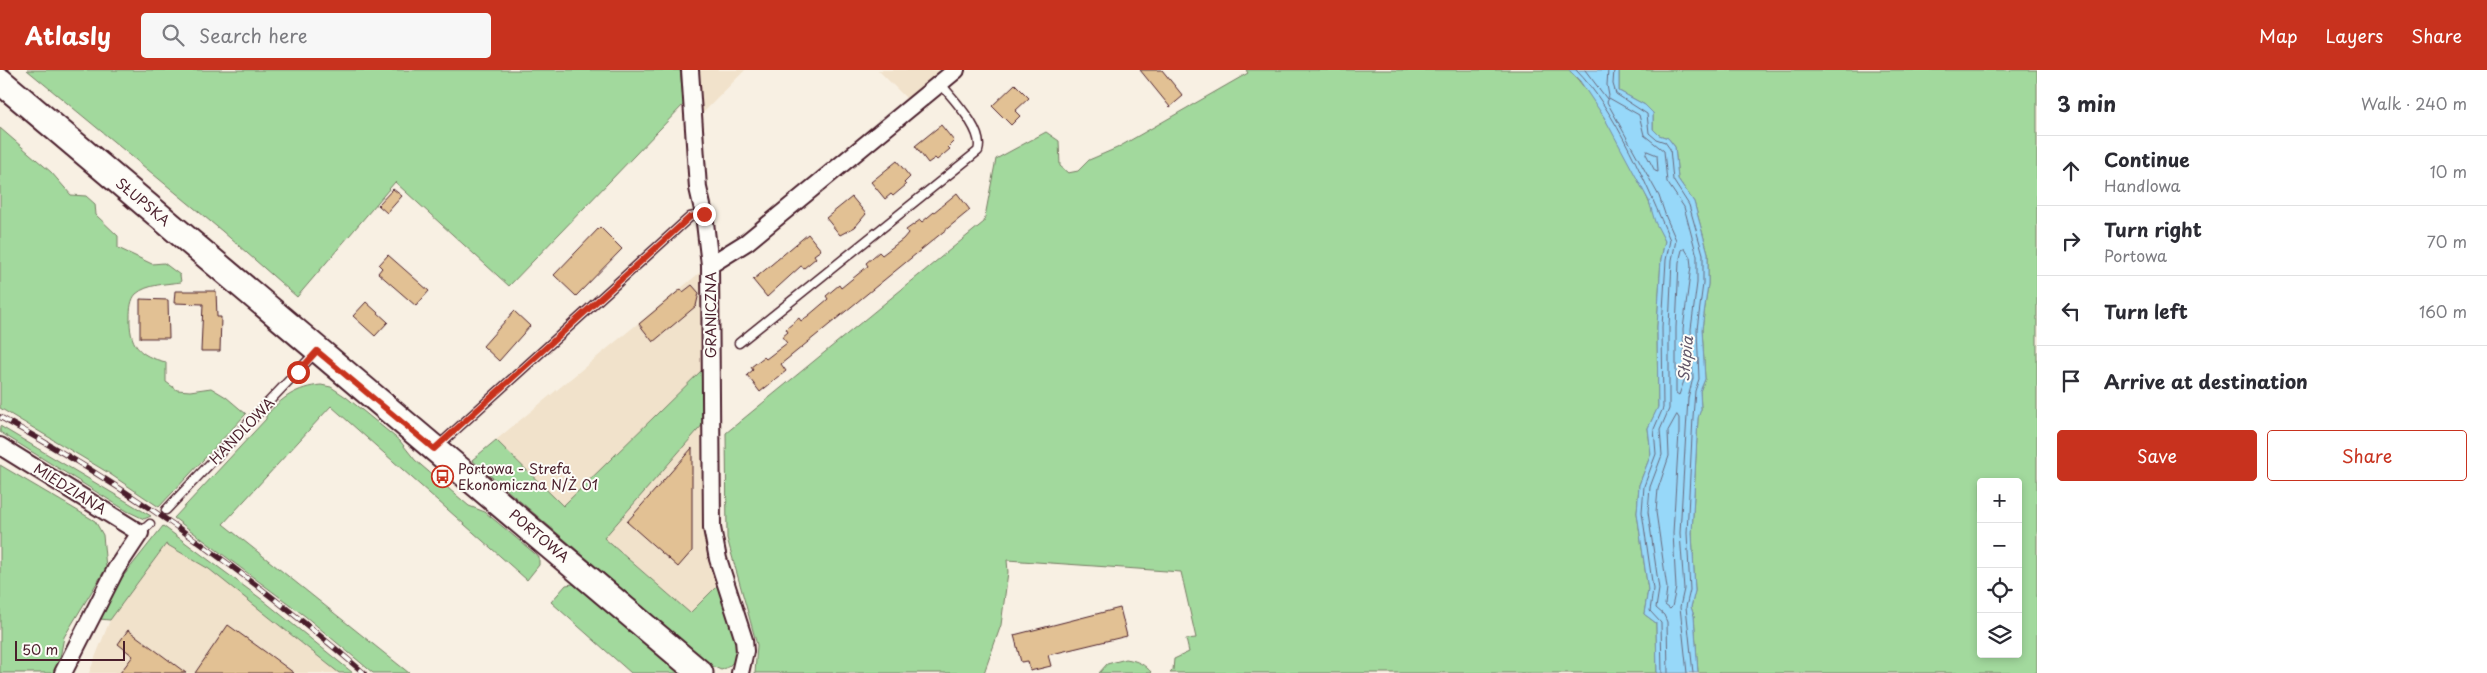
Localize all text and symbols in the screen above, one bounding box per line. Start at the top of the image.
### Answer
search box [141,13,491,58]
text: Atlasly [25,17,111,53]
icon: search [159,21,187,49]
text: Search here [199,21,308,49]
text: Map [2259,22,2298,49]
text: Layers [2326,22,2383,49]
text: Share [2411,22,2462,49]
text: 3 min [2057,87,2116,119]
text: Walk · 240 m [2361,91,2467,115]
text: Continue [2104,145,2190,173]
icon: ahead [2057,157,2085,185]
text: 10 m [2430,159,2467,183]
street label: SŁUPSKA [111,172,175,231]
text: Handlowa [2104,173,2181,197]
route end [693,203,716,226]
text: Turn right [2104,215,2202,243]
icon: right [2057,227,2085,255]
text: 70 m [2427,229,2467,253]
text: Portowa [2104,243,2167,267]
street label: GRANICZNA [700,271,721,358]
icon: left [2057,297,2085,325]
text: Turn left [2104,297,2188,325]
text: 160 m [2419,299,2467,323]
water label: Słupia [1671,335,1698,382]
route start [287,361,310,384]
icon: arrive [2057,367,2085,395]
text: Arrive at destination [2104,367,2308,395]
street label: HANDLOWA [204,392,279,469]
button: Save [2057,430,2257,481]
button: Share [2267,430,2467,481]
street label: MIEDZIANA [30,458,111,519]
place label: Portowa - Strefa Ekonomiczna N/Ż 01 [458,458,598,495]
bus stop icon: Portowa - Strefa Ekonomiczna N/Ż 01 [430,465,454,489]
map controls [1977,478,2022,658]
button: + [1977,478,2022,523]
street label: PORTOWA [505,504,574,567]
button: − [1977,523,2022,568]
button: locate [1977,568,2022,613]
button: layers [1977,613,2022,658]
scale bar [15,638,125,661]
text: 50 m [22,639,58,660]

